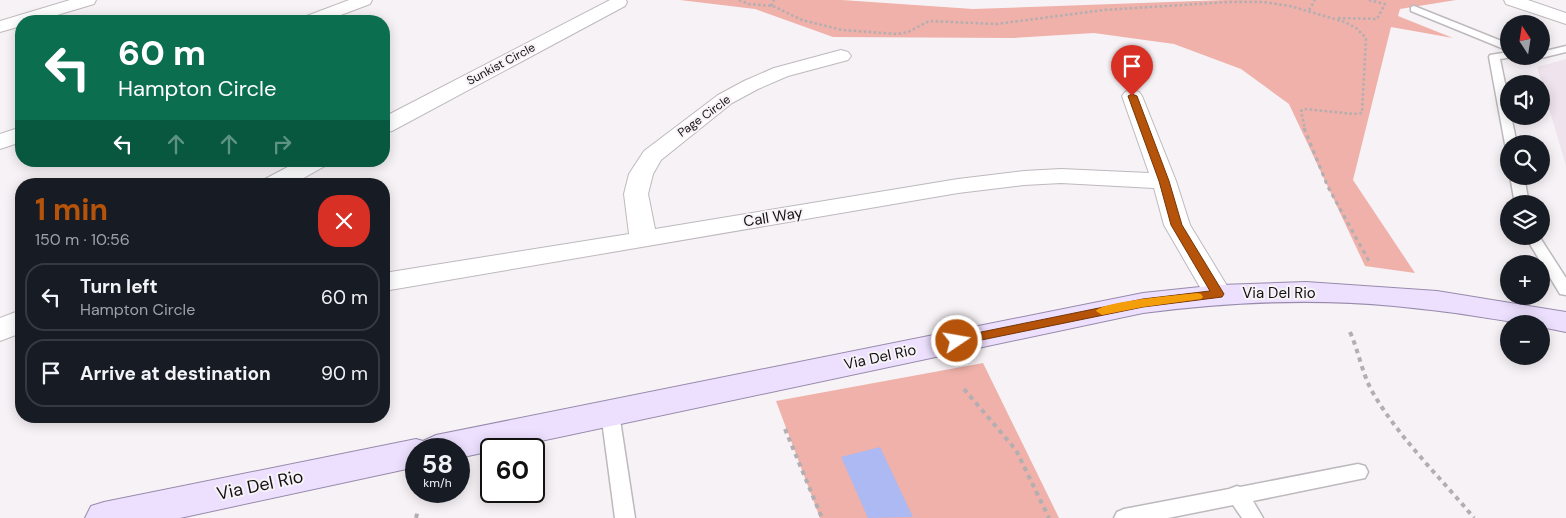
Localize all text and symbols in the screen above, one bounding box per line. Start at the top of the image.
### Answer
north arrow [1500,15,1550,65]
map controls [1500,15,1550,365]
text: 60 m [118,30,206,76]
icon: left [35,35,100,100]
street label: Sunkist Circle [464,39,538,89]
pin [1111,45,1153,96]
icon: arrive [1118,52,1146,80]
text: Hampton Circle [118,74,277,103]
button: sound [1500,75,1550,125]
street label: Page Circle [674,91,734,141]
icon: left [109,130,137,158]
icon: ahead [162,130,190,158]
icon: ahead [215,130,243,158]
icon: right [268,130,296,158]
button: search [1500,135,1550,185]
text: 1 min [35,190,108,229]
button: close [318,195,370,247]
button: layers [1500,195,1550,245]
street label: Call Way [742,202,805,232]
text: 150 m · 10:56 [35,229,130,250]
button: + [1500,255,1550,305]
text: Turn left [80,274,158,299]
icon: left [37,283,65,311]
street label: Via Del Rio [1242,283,1316,303]
text: 60 m [321,285,368,310]
text: Hampton Circle [80,299,195,320]
position arrow [930,314,982,366]
button: − [1500,315,1550,365]
street label: Via Del Rio [842,340,918,374]
icon: arrive [37,359,65,387]
text: Arrive at destination [80,361,271,386]
text: 90 m [321,361,368,386]
speed limit sign: 60 [480,438,545,503]
text: 58 [422,448,453,481]
street label: Via Del Rio [214,464,306,506]
text: km/h [423,475,452,491]

